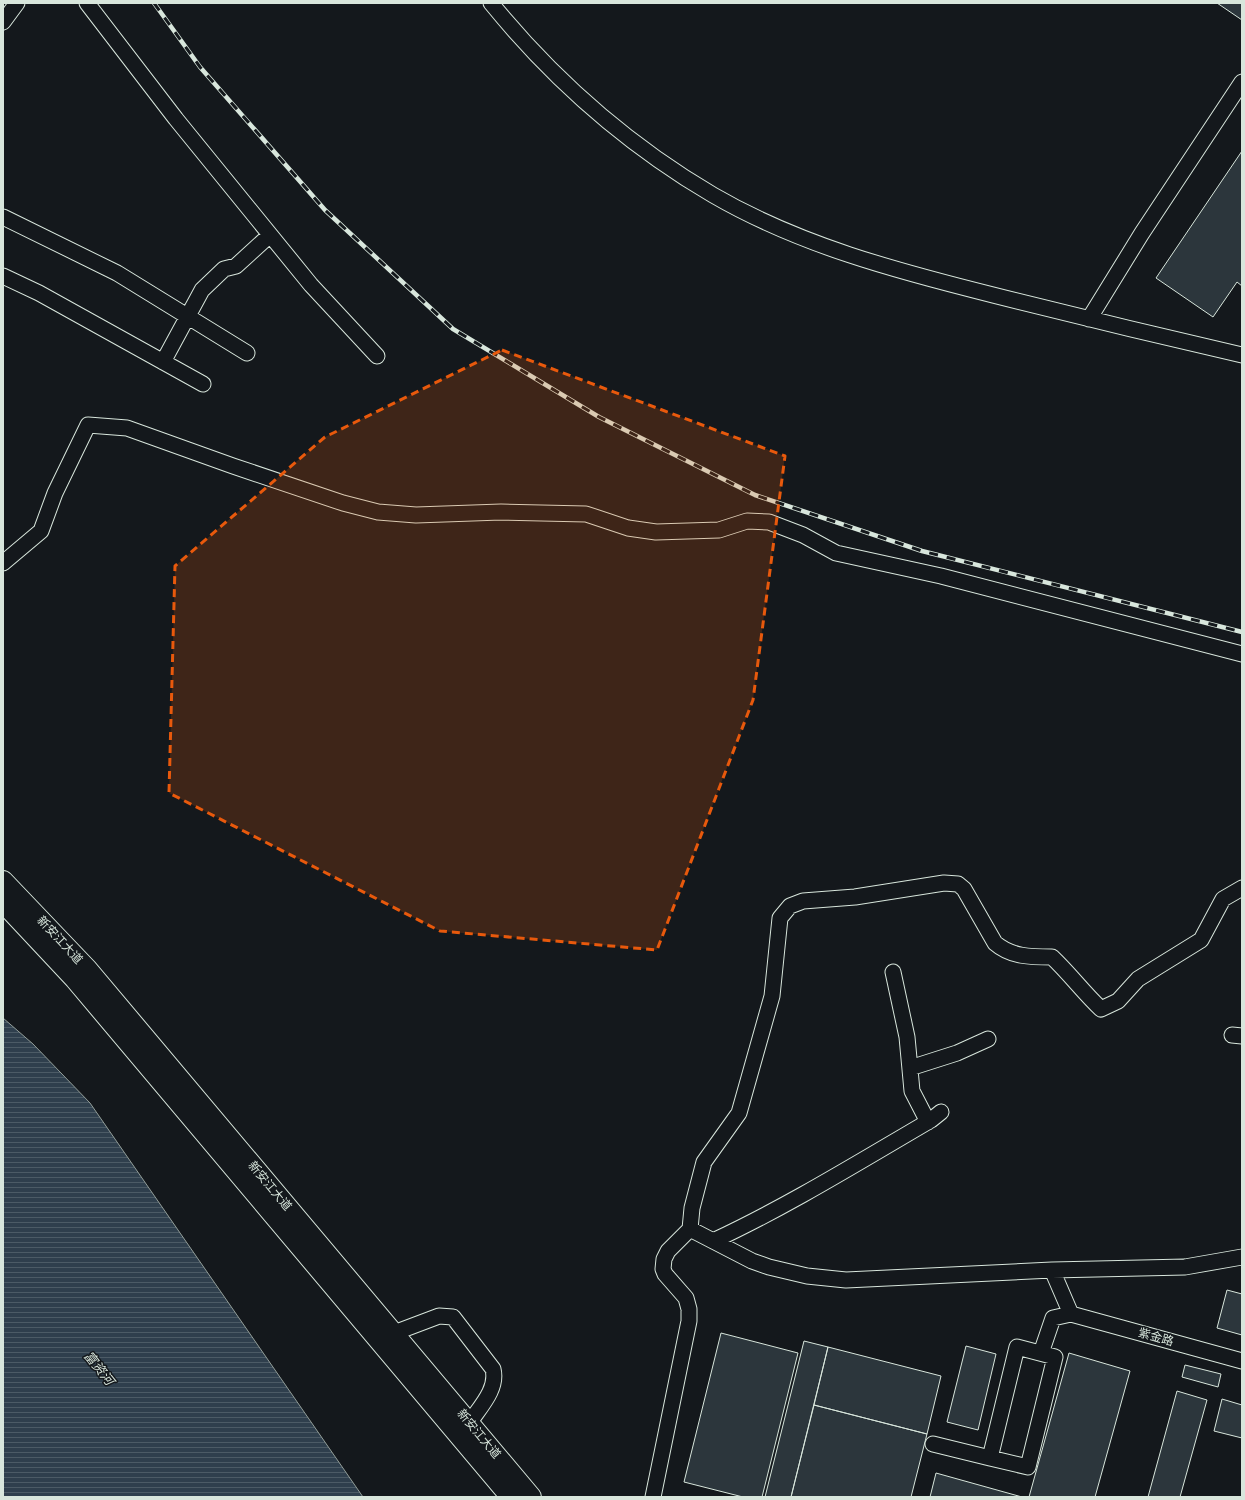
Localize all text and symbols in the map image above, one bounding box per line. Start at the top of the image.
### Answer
street label: 新安江大道 [34,913,86,967]
street label: 新安江大道 [245,1159,295,1213]
street label: 紫金路 [1137,1325,1175,1349]
water label: 富资河 [81,1348,119,1390]
street label: 新安江大道 [454,1407,504,1461]

